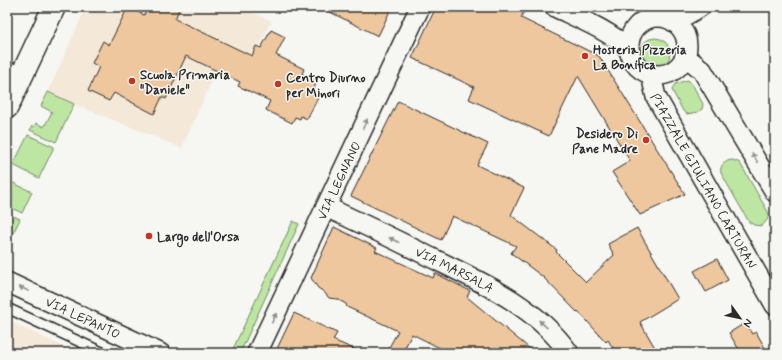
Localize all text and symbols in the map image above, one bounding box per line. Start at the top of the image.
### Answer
place label: Hosteria Pizzeria La Bonifica [593,42,687,74]
marker: Hosteria Pizzeria La Bonifica [580,51,590,61]
place label: Scuola Primaria "Daniele" [140,67,230,99]
place label: Centro Diurno per Minori [286,70,366,102]
marker: Scuola Primaria "Daniele" [127,76,137,86]
marker: Centro Diurno per Minori [273,79,283,89]
street label: PIAZZALE GIULIANO CARTURAN [646,91,760,273]
one-way arrow [362,118,368,130]
place label: Desidero Di Pane Madre [572,126,639,158]
marker: Desidero Di Pane Madre [641,135,651,145]
street label: VIA LEGNANO [314,139,365,223]
one-way arrow [751,153,759,163]
place label: Largo dell'Orsa [157,229,239,248]
marker: Largo dell'Orsa [144,231,154,241]
one-way arrow [388,237,400,243]
street label: VIA MARSALA [412,244,496,297]
one-way arrow [18,286,29,292]
street label: VIA LEPANTO [42,294,123,343]
north arrow [720,298,760,338]
one-way arrow [271,312,277,323]
text: N [740,316,755,330]
one-way arrow [538,319,548,329]

